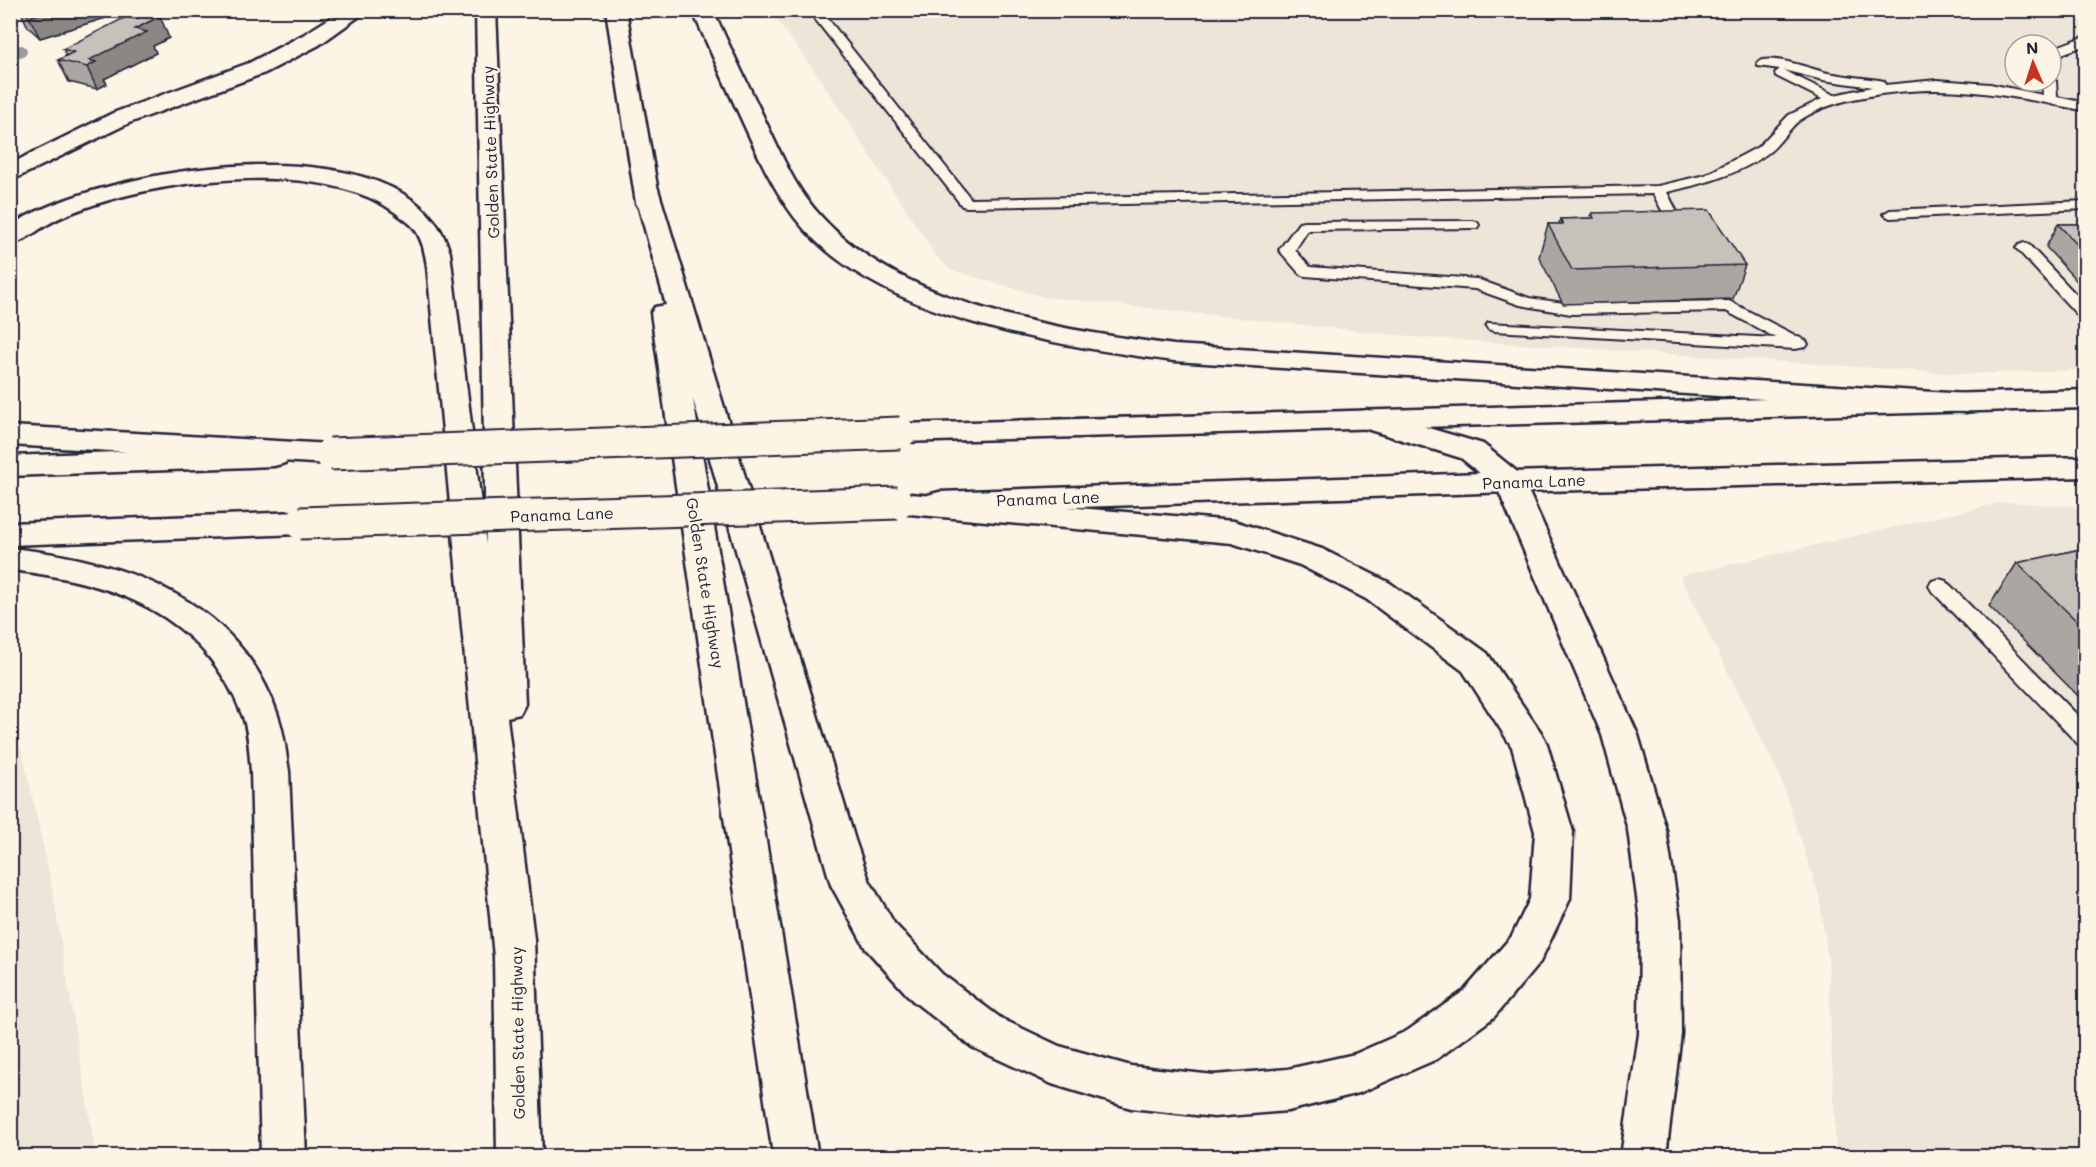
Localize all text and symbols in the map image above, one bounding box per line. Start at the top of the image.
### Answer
north arrow [2003,33,2063,93]
text: N [2026,37,2039,58]
street label: Golden State Highway [476,65,504,239]
street label: Panama Lane [1482,469,1586,493]
street label: Panama Lane [996,486,1100,510]
street label: Golden State Highway [682,496,730,670]
street label: Panama Lane [510,502,614,526]
street label: Golden State Highway [505,946,529,1120]

